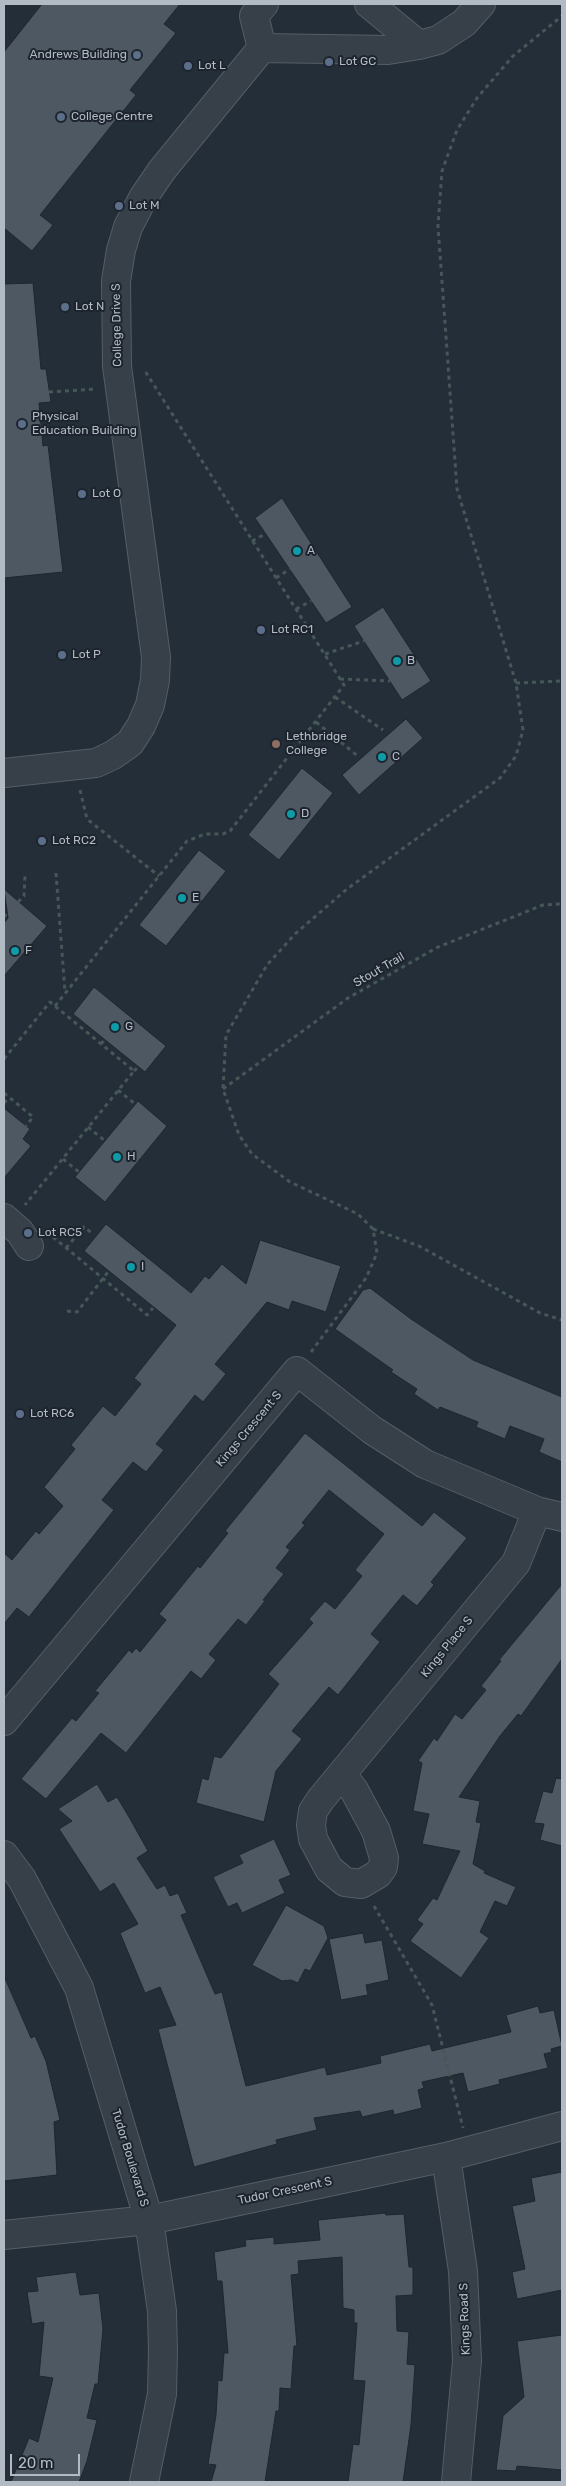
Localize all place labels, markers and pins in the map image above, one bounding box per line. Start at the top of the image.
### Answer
place label: Andrews Building [29,48,127,62]
marker: Andrews Building [131,49,143,61]
place label: Lot GC [339,55,376,69]
marker: Lot GC [323,56,335,68]
place label: Lot L [198,59,226,73]
marker: Lot L [182,60,194,72]
place label: College Centre [71,110,153,124]
marker: College Centre [55,111,67,123]
place label: Lot M [129,199,160,213]
marker: Lot M [113,200,125,212]
place label: Lot N [75,300,104,314]
marker: Lot N [59,301,71,313]
place label: Physical Education Building [32,410,137,438]
marker: Physical Education Building [16,418,28,430]
place label: Lot O [92,487,121,501]
marker: Lot O [76,488,88,500]
place label: A [307,544,315,558]
marker: A [291,545,303,557]
place label: Lot RC1 [271,623,313,637]
marker: Lot RC1 [255,624,267,636]
place label: Lot P [72,648,101,662]
marker: Lot P [56,649,68,661]
place label: B [407,654,415,668]
marker: B [391,655,403,667]
place label: Lethbridge College [286,730,347,758]
marker: Lethbridge College [270,738,282,750]
place label: C [392,750,400,764]
marker: C [376,751,388,763]
place label: D [301,807,309,821]
marker: D [285,808,297,820]
place label: Lot RC2 [52,834,96,848]
marker: Lot RC2 [36,835,48,847]
place label: E [192,891,199,905]
marker: E [176,892,188,904]
place label: F [25,944,32,958]
marker: F [9,945,21,957]
place label: G [125,1020,133,1034]
marker: G [109,1021,121,1033]
place label: H [127,1150,136,1164]
marker: H [111,1151,123,1163]
place label: Lot RC5 [38,1226,82,1240]
marker: Lot RC5 [22,1227,34,1239]
place label: I [141,1260,144,1274]
marker: I [125,1261,137,1273]
place label: Lot RC6 [30,1407,74,1421]
marker: Lot RC6 [14,1408,26,1420]

